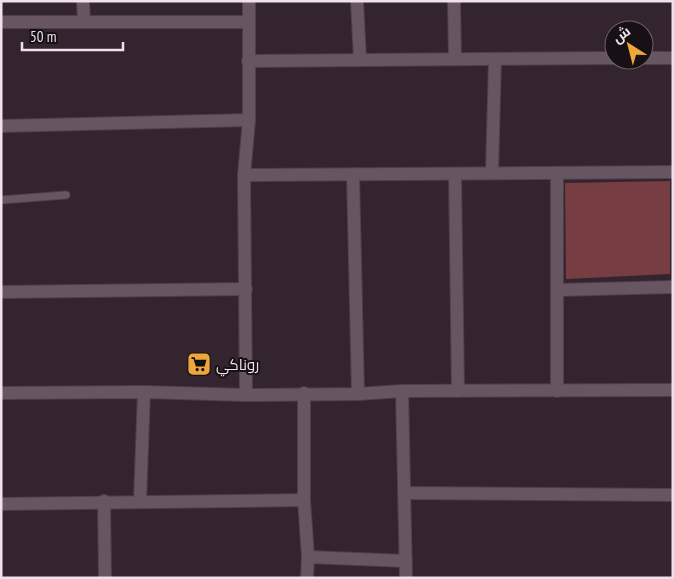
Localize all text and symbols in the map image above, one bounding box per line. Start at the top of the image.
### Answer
scale bar [22,20,124,52]
north arrow [604,20,654,70]
text: ش [609,22,634,47]
text: 50 m [30,27,56,46]
supermarket icon: روناكي [186,351,212,377]
place label: روناكي [216,355,259,377]

